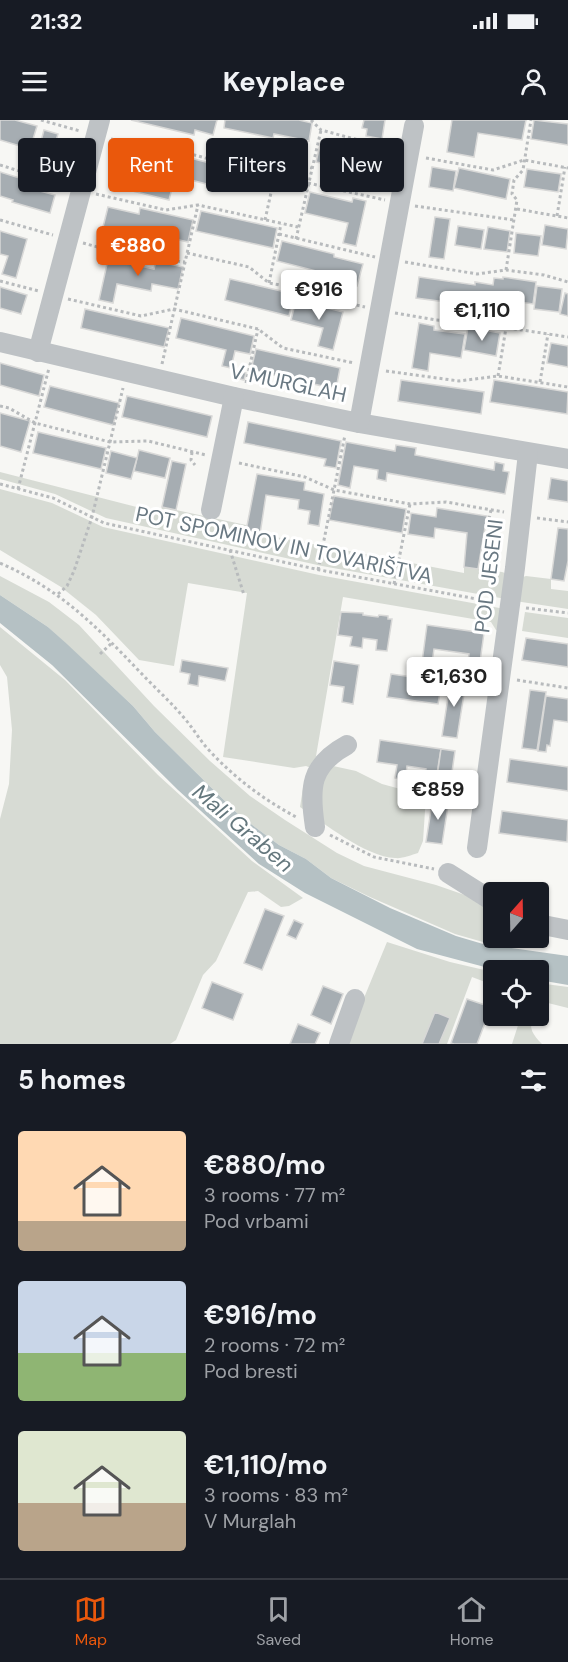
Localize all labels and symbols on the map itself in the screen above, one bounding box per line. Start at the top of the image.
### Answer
pin: €880 [102,226,174,277]
pin: €916 [283,270,355,321]
pin: €1,110 [433,291,531,342]
street label: V MURGLAH [227,357,349,409]
street label: POT SPOMINOV IN TOVARIŠTVA [133,500,435,590]
street label: POD JESENI [468,518,510,634]
pin: €1,630 [405,657,503,708]
pin: €859 [402,770,474,821]
water label: Mali Graben [187,777,299,879]
north arrow [483,882,549,948]

